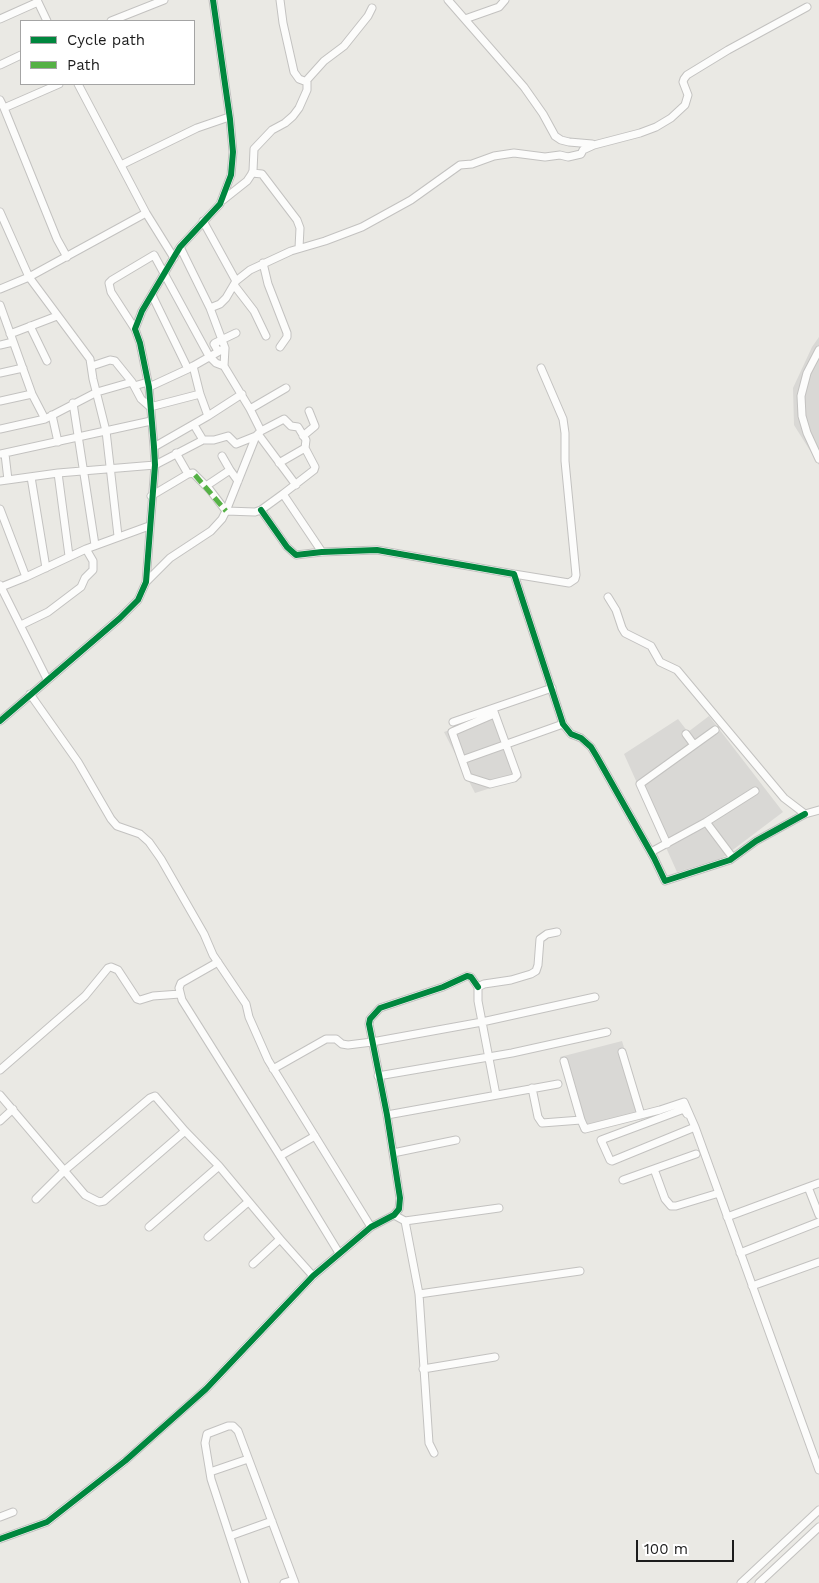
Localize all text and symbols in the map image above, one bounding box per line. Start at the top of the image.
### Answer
legend [20,20,195,85]
text: Cycle path [67,31,145,49]
text: Path [67,56,100,74]
scale bar [639,1530,736,1562]
text: 100 m [644,1540,688,1558]

